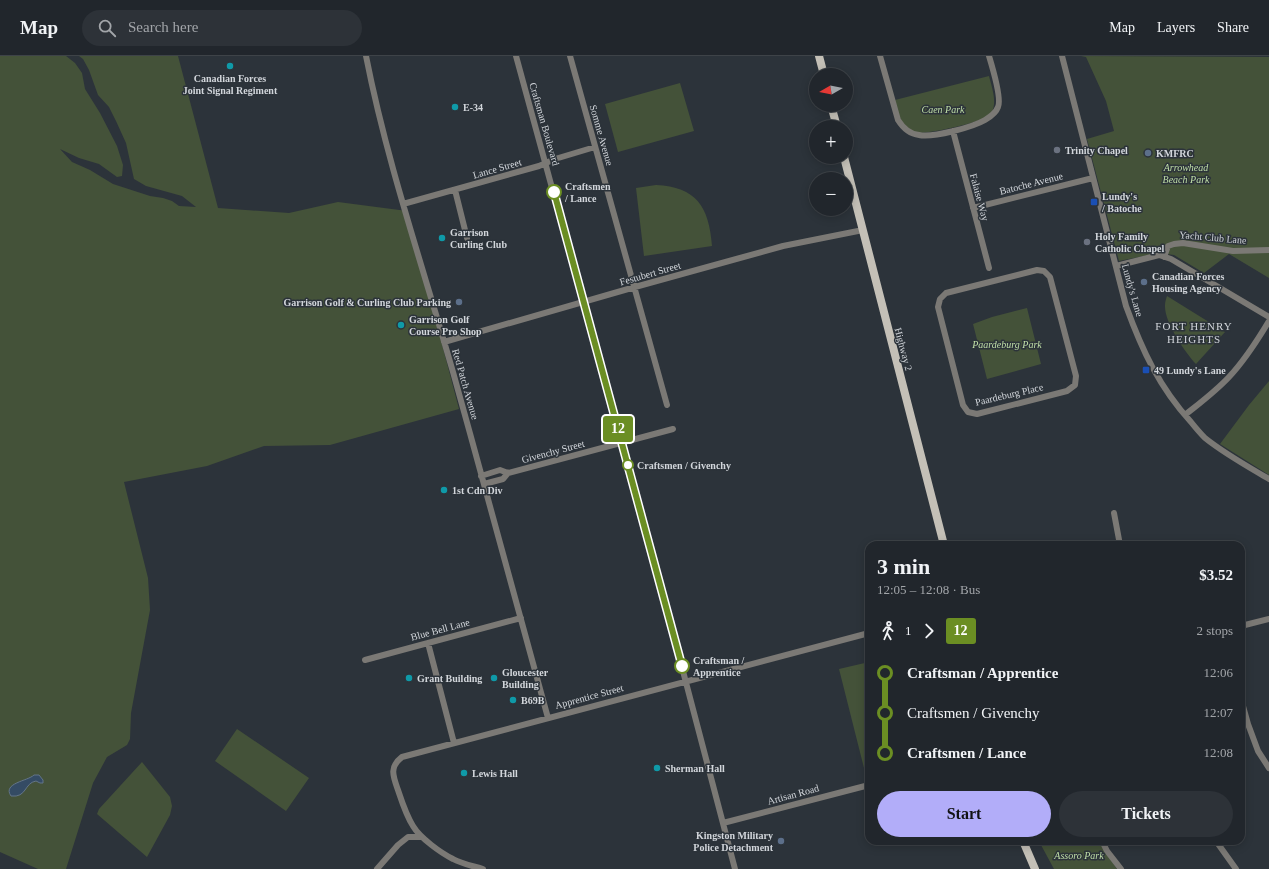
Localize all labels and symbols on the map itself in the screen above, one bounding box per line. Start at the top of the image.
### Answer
marker: Canadian Forces Joint Signal Regiment [225,61,235,71]
north arrow [809,68,853,112]
place label: Canadian Forces Joint Signal Regiment [183,73,278,96]
street label: Craftsman Boulevard [527,81,562,167]
marker: E-34 [450,102,460,112]
place label: E-34 [463,102,483,113]
street label: Somme Avenue [588,103,616,167]
park label: Caen Park [921,104,965,115]
marker: Trinity Chapel [1052,145,1062,155]
place label: Trinity Chapel [1065,145,1128,156]
marker: KMFRC [1143,148,1153,158]
place label: KMFRC [1156,148,1194,159]
street label: Lance Street [471,156,523,181]
park label: Arrowhead Beach Park [1163,162,1210,185]
street label: Batoche Avenue [998,170,1065,197]
street label: Falaise Way [968,172,991,222]
place label: Craftsmen / Lance [564,181,611,204]
marker: Craftsmen / Lance [546,184,562,200]
place label: Lundy's / Batoche [1101,191,1142,214]
marker: Lundy's / Batoche [1089,197,1099,207]
place label: Garrison Curling Club [450,227,507,250]
street label: Yacht Club Lane [1179,229,1248,246]
place label: Holy Family Catholic Chapel [1095,231,1164,254]
marker: Garrison Curling Club [437,233,447,243]
marker: Holy Family Catholic Chapel [1082,237,1092,247]
street label: Festubert Street [618,259,682,287]
street label: Lundy's Lane [1120,263,1145,318]
place label: Canadian Forces Housing Agency [1152,271,1224,294]
marker: Canadian Forces Housing Agency [1139,277,1149,287]
place label: Garrison Golf & Curling Club Parking [283,297,451,308]
marker: Garrison Golf & Curling Club Parking [454,297,464,307]
place label: Garrison Golf Course Pro Shop [409,314,482,337]
marker: Garrison Golf Course Pro Shop [396,320,406,330]
district label: FORT HENRY HEIGHTS [1155,320,1233,345]
street label: Highway 2 [892,326,915,372]
park label: Paardeburg Park [971,339,1042,350]
street label: Red Patch Avenue [450,347,481,421]
marker: 49 Lundy's Lane [1141,365,1151,375]
place label: 49 Lundy's Lane [1154,365,1226,376]
street label: Paardeburg Place [974,381,1045,408]
line badge: 12 [600,416,636,442]
street label: Givenchy Street [520,438,586,465]
marker: Craftsmen / Givenchy [622,459,634,471]
place label: Craftsmen / Givenchy [637,460,731,471]
marker: 1st Cdn Div [439,485,449,495]
place label: 1st Cdn Div [452,485,503,496]
street label: Blue Bell Lane [409,616,471,643]
place label: Craftsman / Apprentice [693,655,745,678]
marker: Craftsman / Apprentice [674,658,690,674]
place label: Gloucester Building [502,667,549,690]
marker: Grant Building [404,673,414,683]
place label: Grant Building [417,673,482,684]
marker: Gloucester Building [489,673,499,683]
street label: Apprentice Street [554,682,625,711]
marker: B69B [508,695,518,705]
place label: B69B [521,695,545,706]
marker: Sherman Hall [652,763,662,773]
place label: Sherman Hall [665,763,725,774]
marker: Lewis Hall [459,768,469,778]
place label: Lewis Hall [472,768,518,779]
street label: Artisan Road [766,782,820,807]
place label: Kingston Military Police Detachment [693,830,774,853]
marker: Kingston Military Police Detachment [776,836,786,846]
park label: Assoro Park [1053,850,1104,861]

